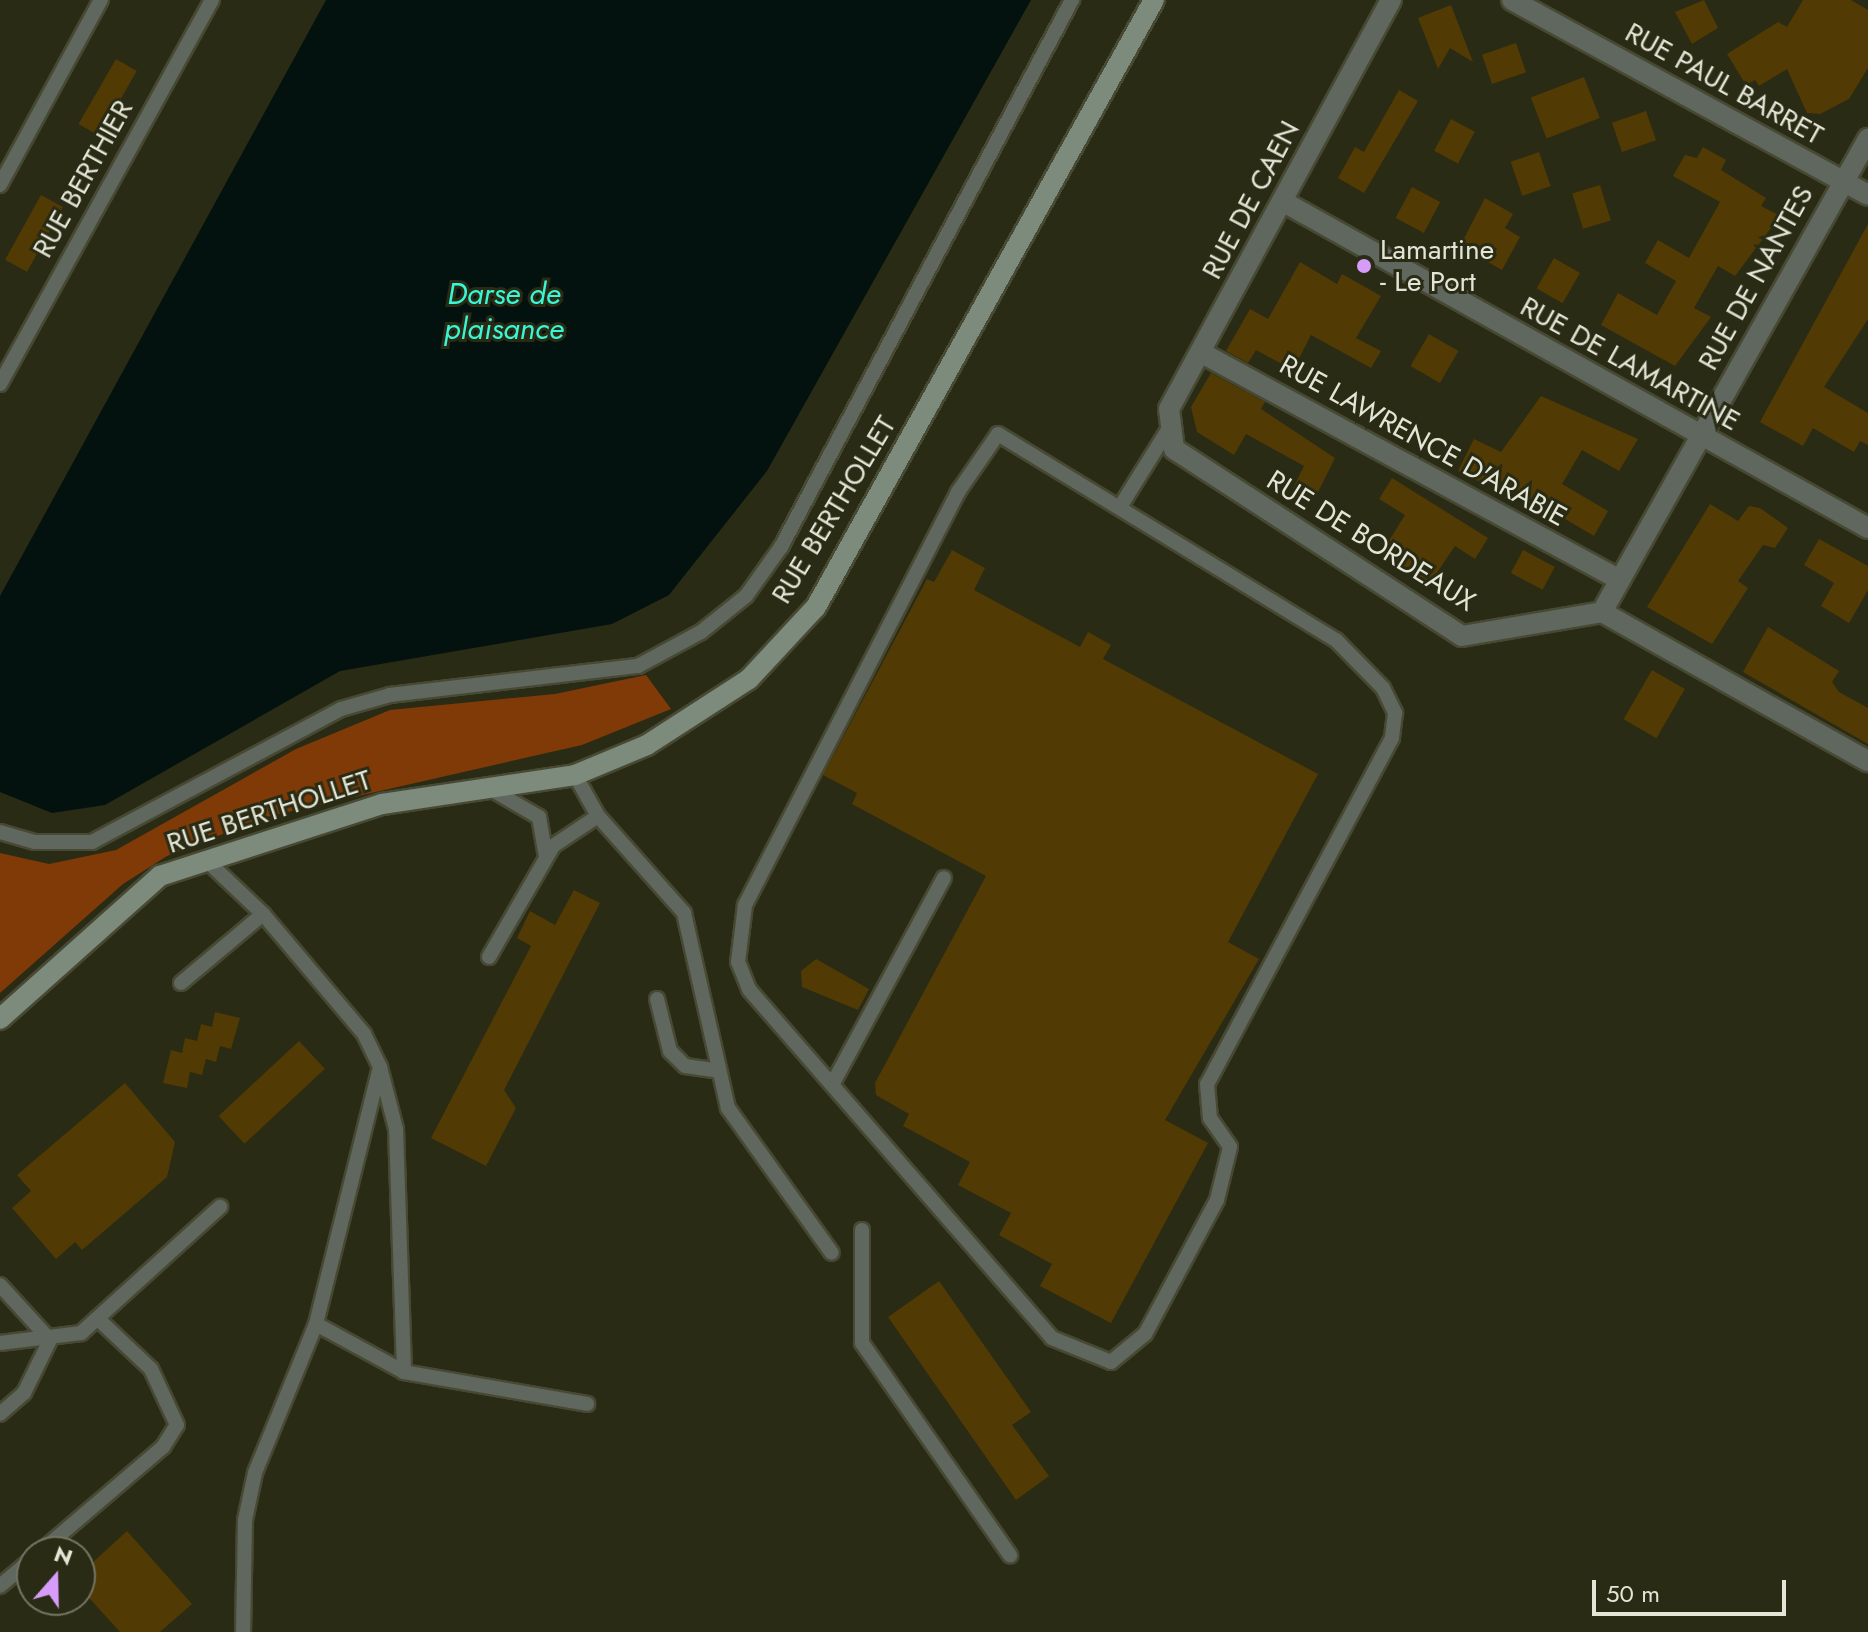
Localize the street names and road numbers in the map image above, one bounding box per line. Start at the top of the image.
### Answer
street label: RUE PAUL BARRET [1619,16,1829,152]
street label: RUE BERTHIER [26,94,140,264]
street label: RUE DE CAEN [1195,115,1307,285]
street label: RUE DE NANTES [1691,180,1821,376]
street label: RUE DE LAMARTINE [1514,290,1746,438]
street label: RUE LAWRENCE D'ARABIE [1274,348,1572,534]
street label: RUE BERTHOLLET [765,410,903,610]
street label: RUE DE BORDEAUX [1261,463,1481,619]
street label: RUE BERTHOLLET [163,763,375,861]

